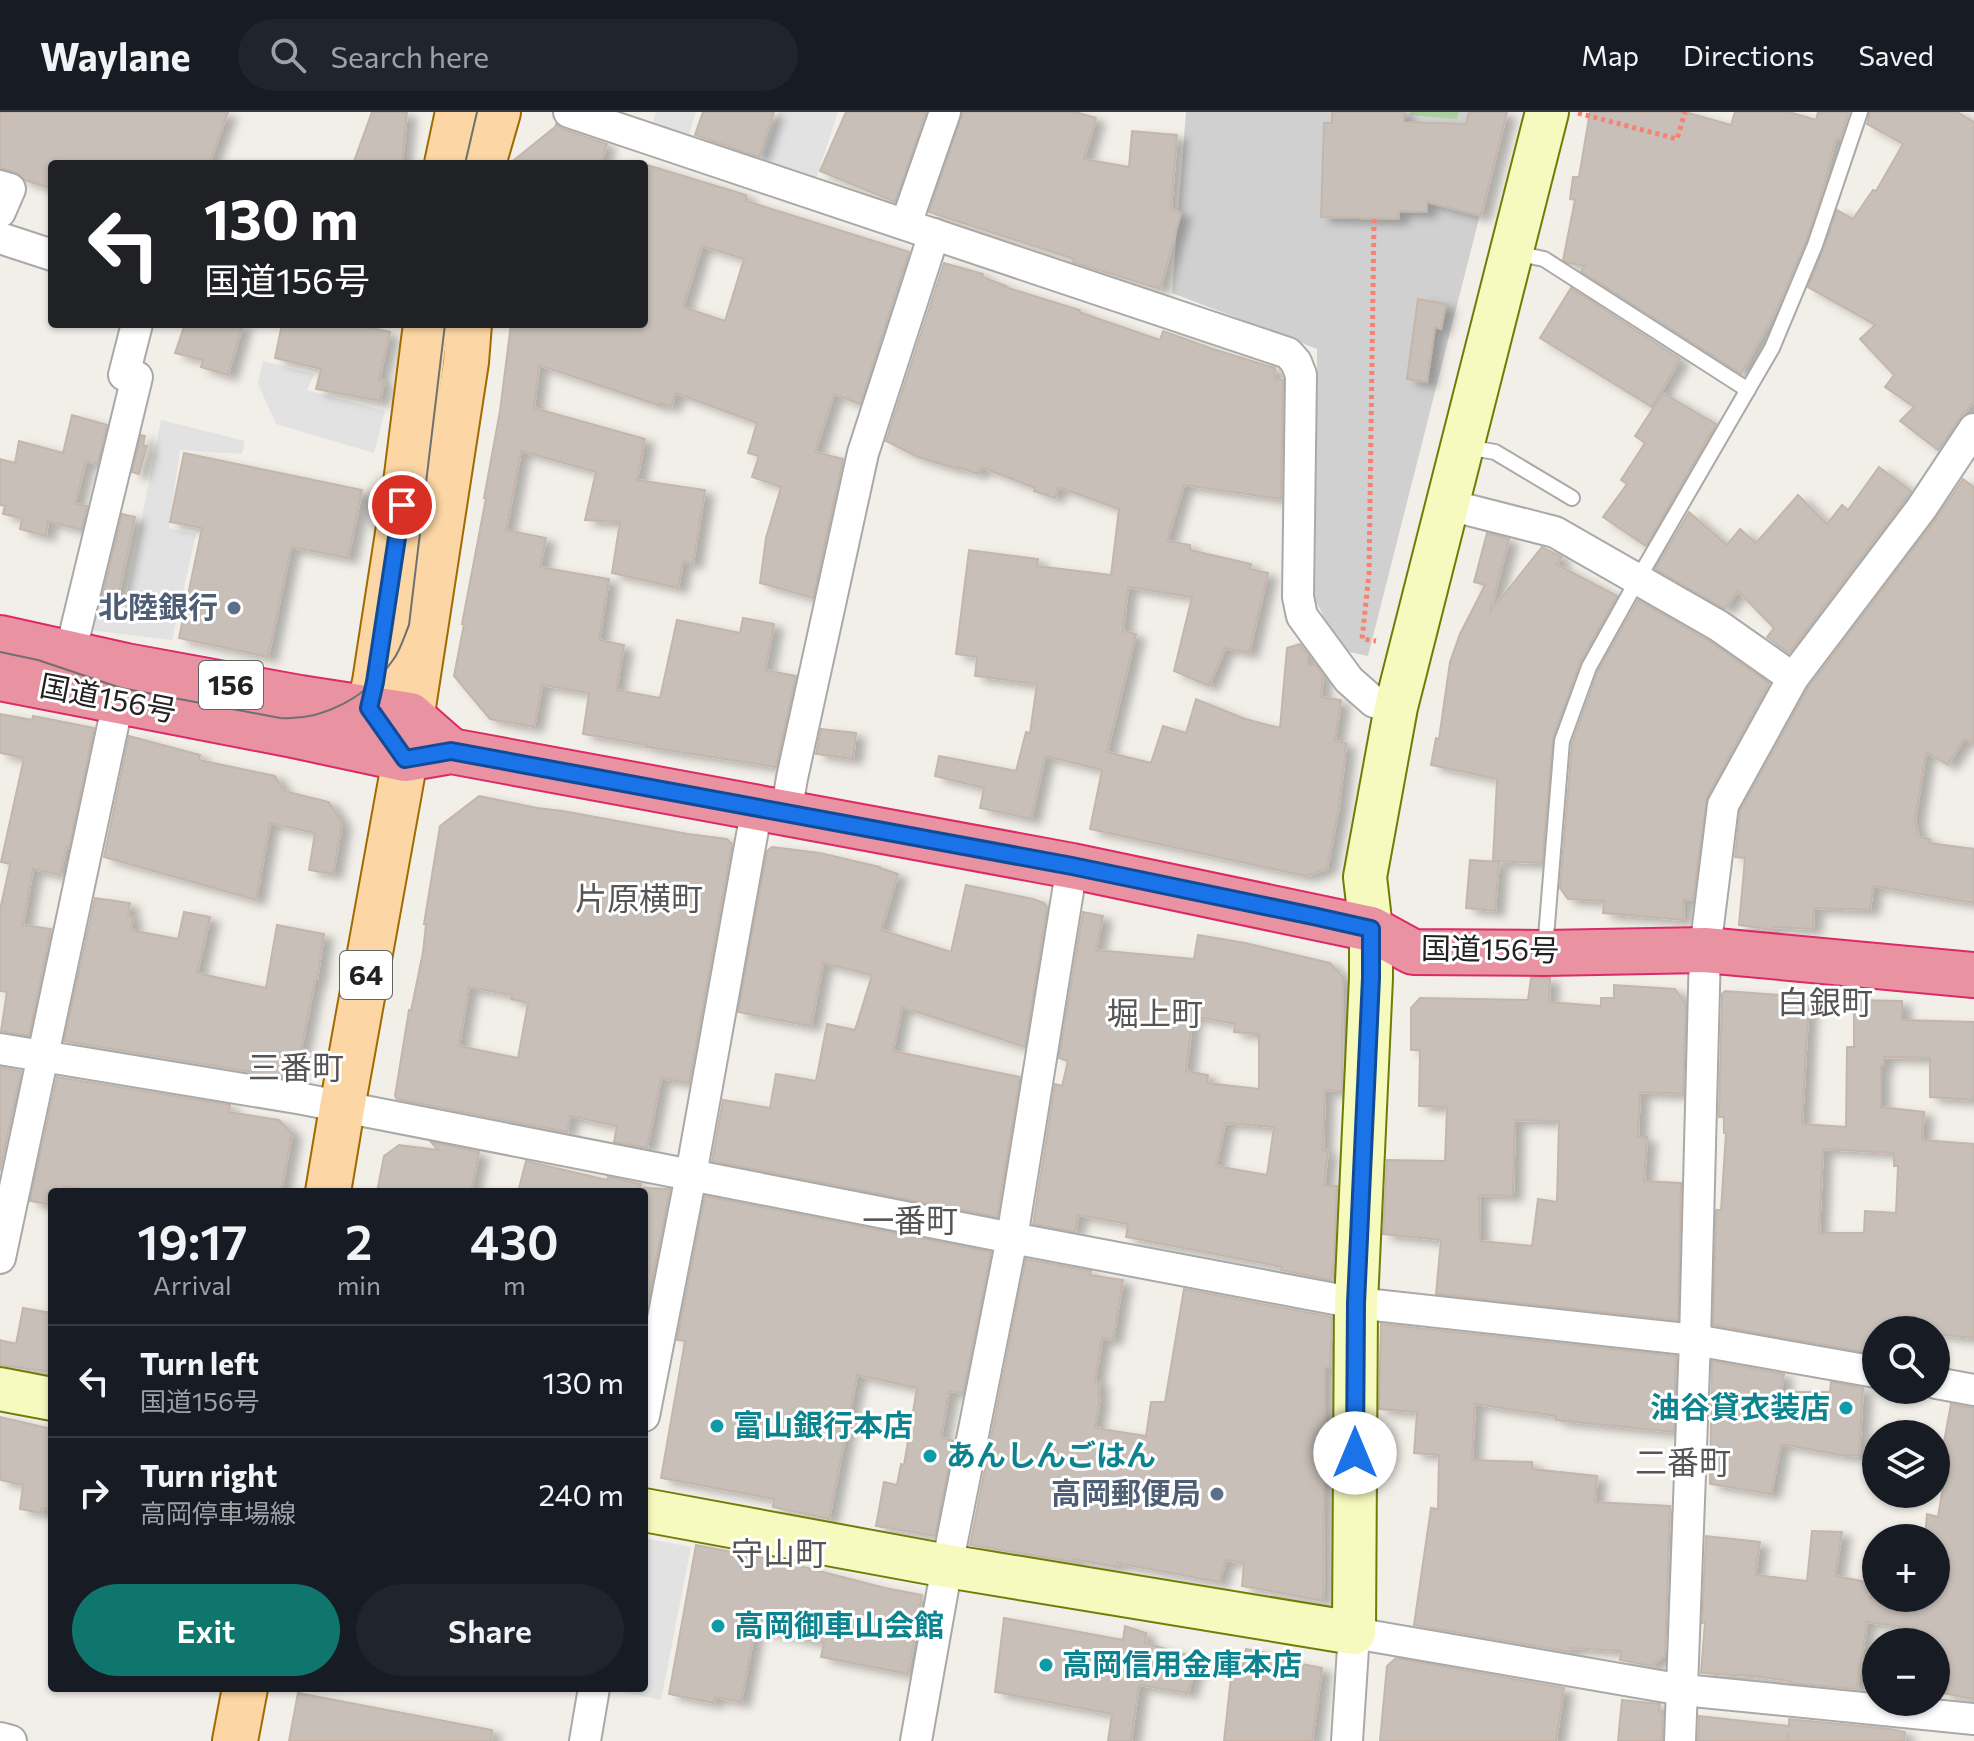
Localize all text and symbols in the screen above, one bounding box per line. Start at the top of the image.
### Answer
search box [238,19,798,91]
text: Waylane [40,32,190,79]
icon: search [266,33,310,77]
text: Search here [330,37,489,74]
text: Map [1581,38,1639,72]
text: Directions [1683,38,1814,72]
text: Saved [1858,38,1934,72]
text: 130 m [204,183,359,252]
icon: left [72,192,176,296]
text: 国道156号 [204,257,370,301]
pin [368,471,436,539]
icon: arrive [380,483,424,527]
place label: 北陸銀行 [98,587,218,624]
marker: 北陸銀行 [225,599,243,617]
road number: 156 [199,661,263,709]
street label: 国道156号 [37,665,180,728]
district label: 片原横町 [575,877,703,917]
street label: 国道156号 [1421,928,1559,967]
road number: 64 [340,951,392,999]
district label: 白銀町 [1777,981,1873,1021]
district label: 堀上町 [1107,992,1203,1032]
district label: 三番町 [248,1046,344,1086]
district label: 一番町 [862,1199,958,1239]
text: 19:17 [137,1211,248,1270]
text: 2 [345,1211,372,1270]
text: 430 [470,1211,559,1270]
text: Arrival [153,1269,232,1300]
text: min [337,1269,381,1300]
text: m [503,1269,526,1300]
map controls [1862,1316,1950,1716]
button: search [1862,1316,1950,1404]
text: Turn left [140,1344,259,1381]
icon: left [72,1359,116,1403]
text: 130 m [543,1363,624,1400]
text: 国道156号 [140,1385,260,1416]
place label: 油谷貸衣装店 [1650,1387,1830,1424]
marker: 油谷貸衣装店 [1837,1399,1855,1417]
place label: 富山銀行本店 [733,1405,913,1442]
position arrow [1313,1411,1397,1495]
marker: 富山銀行本店 [708,1417,726,1435]
button: layers [1862,1420,1950,1508]
place label: あんしんごはん [946,1435,1156,1472]
district label: 二番町 [1635,1441,1731,1481]
marker: あんしんごはん [921,1447,939,1465]
text: Turn right [140,1456,277,1493]
icon: right [72,1471,116,1515]
place label: 高岡郵便局 [1051,1473,1201,1510]
text: 240 m [538,1475,624,1512]
marker: 高岡郵便局 [1208,1485,1226,1503]
text: 高岡停車場線 [140,1497,296,1528]
button: + [1862,1524,1950,1612]
district label: 守山町 [731,1532,827,1572]
button: Exit [72,1584,340,1676]
button: Share [356,1584,624,1676]
place label: 高岡御車山会館 [734,1605,944,1642]
marker: 高岡御車山会館 [709,1617,727,1635]
button: − [1862,1628,1950,1716]
place label: 高岡信用金庫本店 [1062,1644,1302,1681]
marker: 高岡信用金庫本店 [1037,1656,1055,1674]

